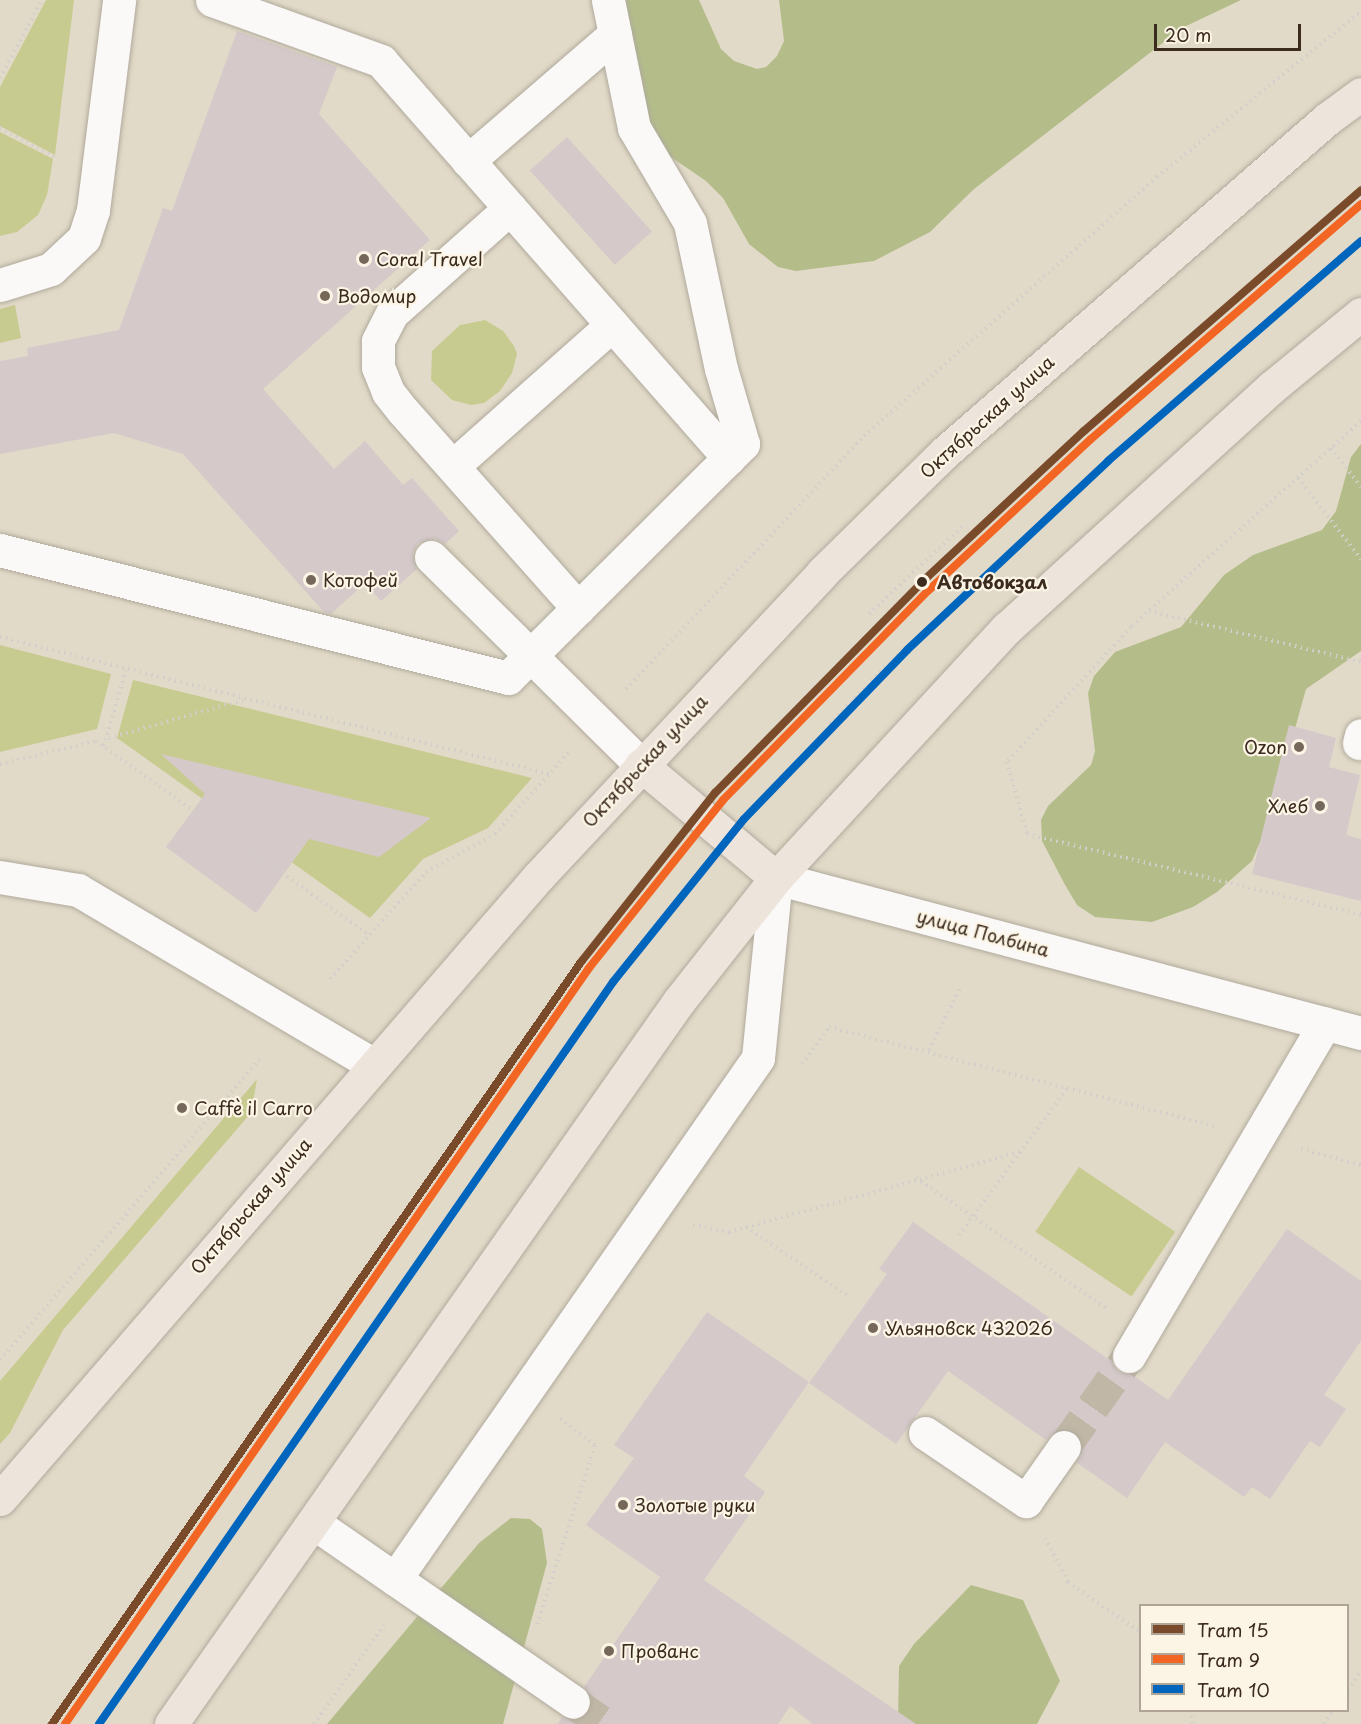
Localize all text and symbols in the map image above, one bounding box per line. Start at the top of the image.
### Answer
scale bar [1157,12,1304,50]
text: 20 m [1165,21,1211,48]
place label: Coral Travel [376,248,483,270]
marker: Coral Travel [357,252,371,266]
place label: Водомир [337,285,416,307]
marker: Водомир [318,289,332,303]
street label: Октябрьская улица [915,351,1059,483]
place label: Котофей [323,569,398,591]
place label: Автовокзал [937,571,1047,593]
marker: Автовокзал [912,572,932,592]
marker: Котофей [304,573,318,587]
street label: Октябрьская улица [578,690,712,832]
place label: Ozon [1244,736,1287,758]
marker: Ozon [1292,740,1306,754]
place label: Хлеб [1268,795,1308,817]
marker: Хлеб [1313,799,1327,813]
street label: улица Полбина [914,905,1052,961]
place label: Caffè il Carro [194,1097,315,1119]
marker: Caffè il Carro [175,1101,189,1115]
street label: Октябрьская улица [186,1133,316,1279]
place label: Ульяновск 432026 [885,1317,1053,1339]
marker: Ульяновск 432026 [866,1321,880,1335]
place label: Золотые руки [635,1494,756,1516]
marker: Золотые руки [616,1498,630,1512]
legend [1139,1604,1349,1712]
text: Tram 15 [1197,1616,1269,1643]
place label: Прованс [621,1640,699,1662]
marker: Прованс [602,1644,616,1658]
text: Tram 9 [1197,1646,1260,1673]
text: Tram 10 [1197,1676,1270,1703]

